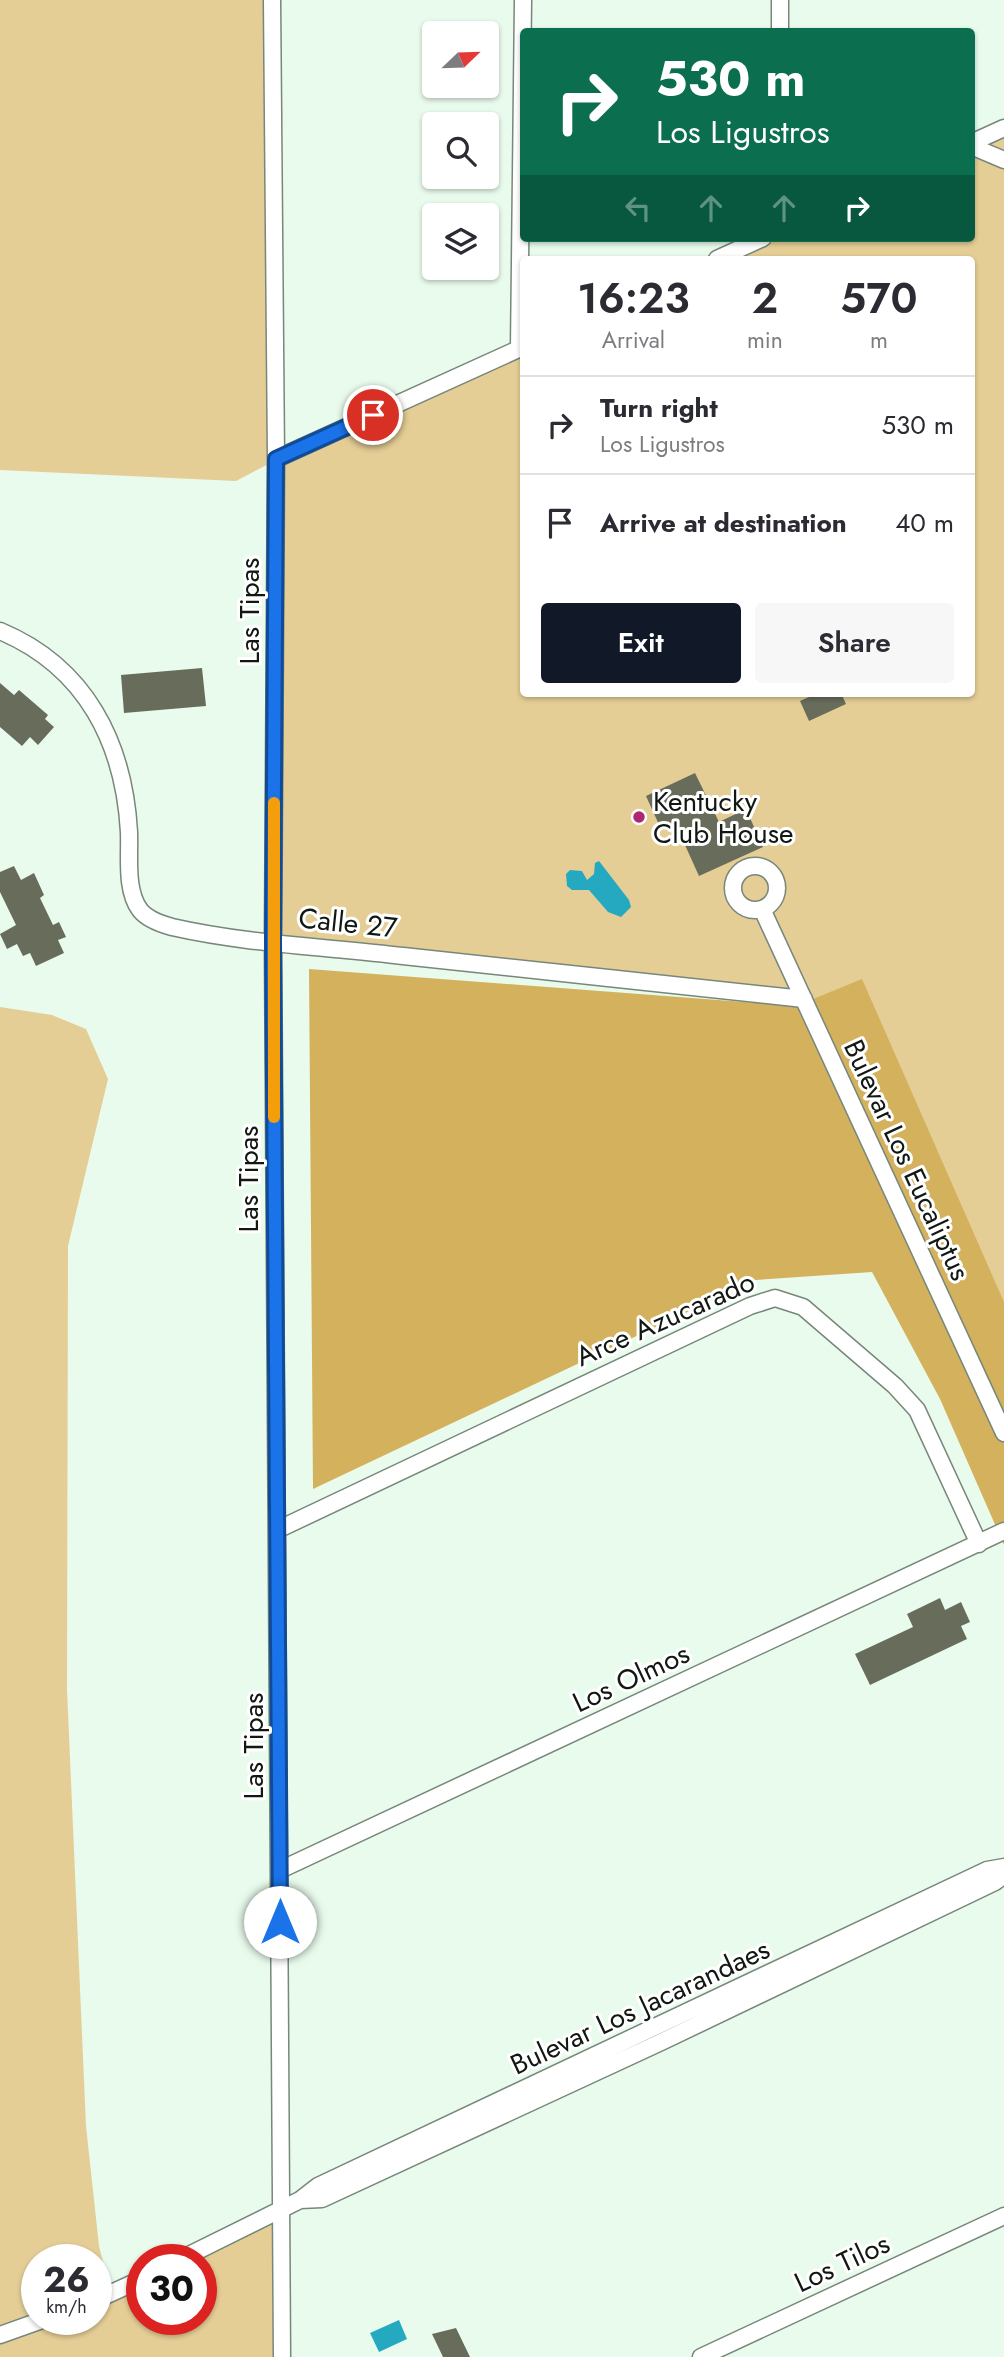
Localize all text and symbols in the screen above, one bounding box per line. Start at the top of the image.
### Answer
north arrow [422,21,499,98]
map controls [422,21,499,280]
text: 530 m [656,44,805,114]
icon: right [541,56,632,147]
text: Los Ligustros [656,109,830,155]
button: search [422,112,499,189]
icon: left [619,189,657,227]
icon: ahead [692,189,730,227]
icon: ahead [765,189,803,227]
icon: right [838,189,876,227]
button: layers [422,203,499,280]
text: 16:23 [577,268,690,329]
text: 2 [752,268,778,329]
text: 570 [840,268,918,329]
text: Arrival [602,323,665,357]
text: min [747,323,783,357]
text: m [870,323,888,357]
pin [343,385,403,445]
text: Turn right [600,389,718,427]
icon: arrive [354,396,392,434]
icon: right [541,406,579,444]
text: 530 m [881,406,954,444]
text: Los Ligustros [600,427,725,461]
icon: arrive [541,504,579,542]
text: Arrive at destination [600,504,847,542]
text: 40 m [895,504,954,542]
street label: Las Tipas [229,558,270,664]
button: Exit [541,603,741,683]
button: Share [755,603,954,683]
place label: Kentucky Club House [653,781,793,854]
marker: Kentucky Club House [631,809,647,825]
street label: Calle 27 [297,897,400,949]
street label: Bulevar Los Eucaliptus [833,1033,981,1287]
street label: Las Tipas [228,1126,269,1232]
street label: Arce Azucarado [569,1261,761,1377]
street label: Los Olmos [566,1633,696,1723]
street label: Las Tipas [233,1693,274,1799]
position arrow [243,1885,317,1959]
street label: Bulevar Los Jacarandaes [504,1929,776,2085]
street label: Los Tilos [788,2223,896,2303]
speed limit sign: 30 [126,2244,217,2335]
text: 26 [43,2255,90,2305]
text: km/h [46,2294,87,2320]

